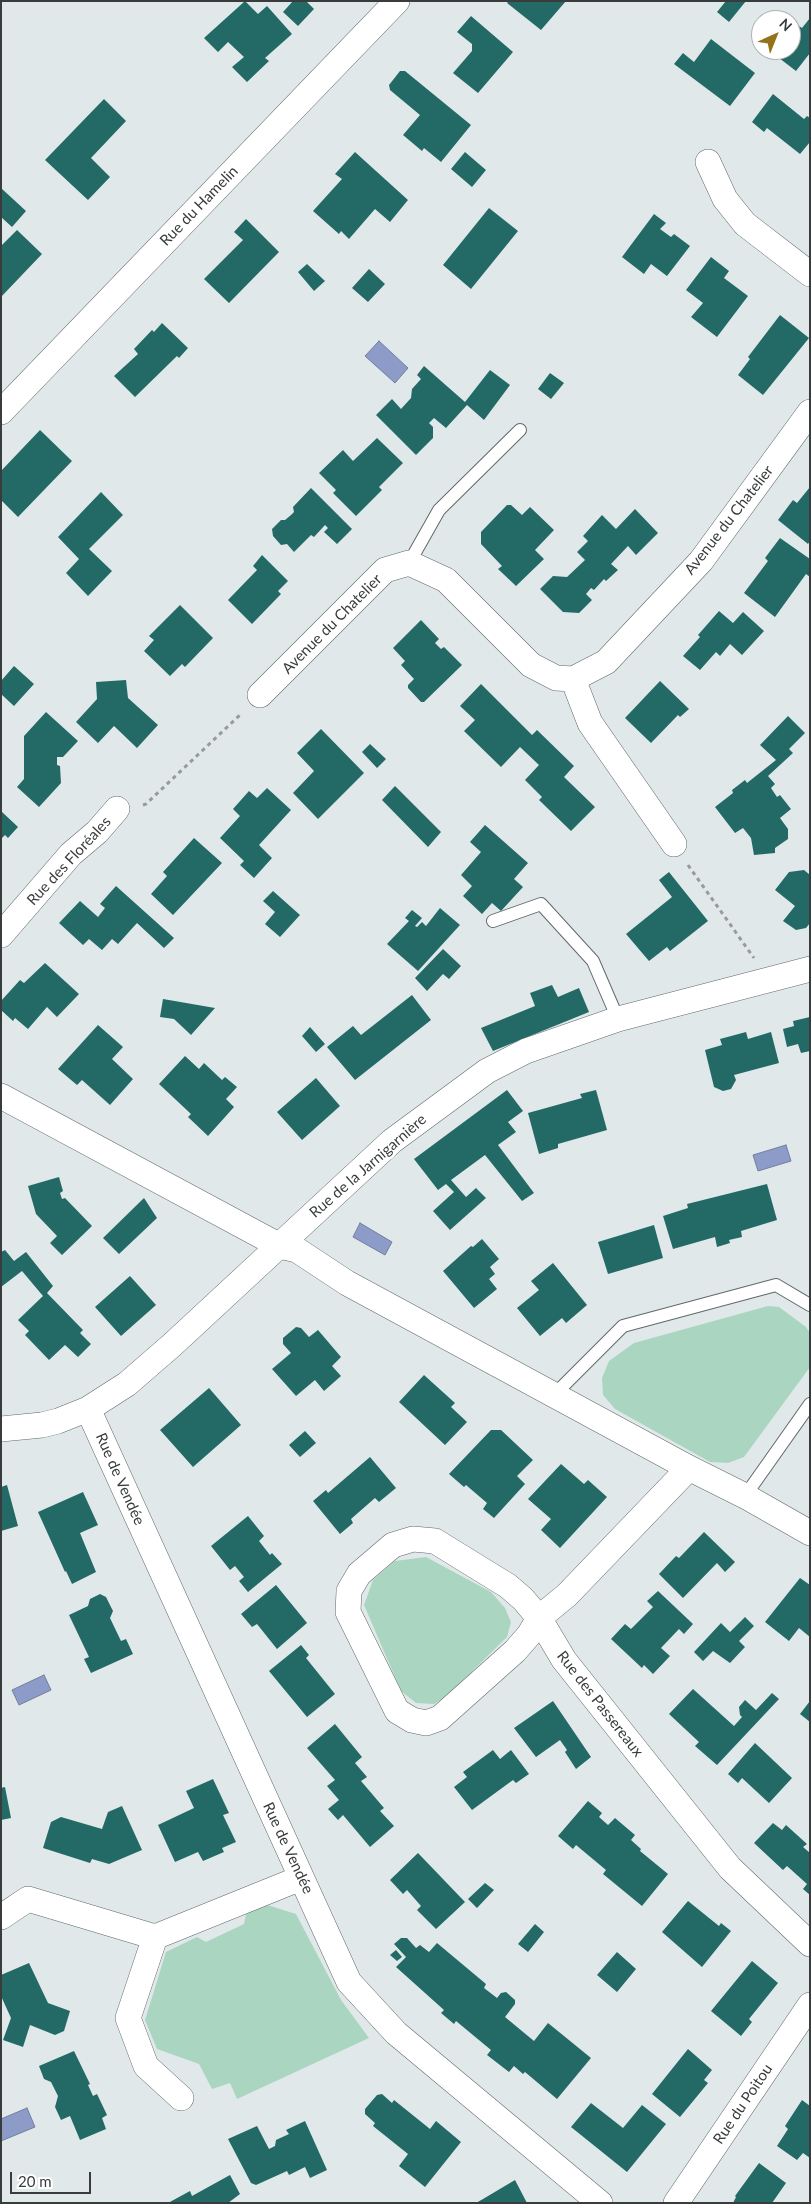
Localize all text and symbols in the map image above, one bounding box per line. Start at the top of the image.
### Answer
north arrow [751,10,801,60]
text: N [776,15,796,34]
street label: Rue du Hamelin [156,162,242,250]
street label: Avenue du Chatelier [681,462,777,578]
street label: Avenue du Chatelier [278,570,386,678]
street label: Rue des Floréales [23,813,115,909]
street label: Rue de la Jarnigarnière [306,1110,430,1222]
street label: Rue de Vendée [92,1430,148,1528]
street label: Rue des Passereaux [553,1647,647,1761]
street label: Rue de Vendée [259,1799,317,1897]
street label: Rue du Poitou [710,2061,776,2147]
scale bar [12,2162,94,2194]
text: 20 m [18,2172,52,2190]

